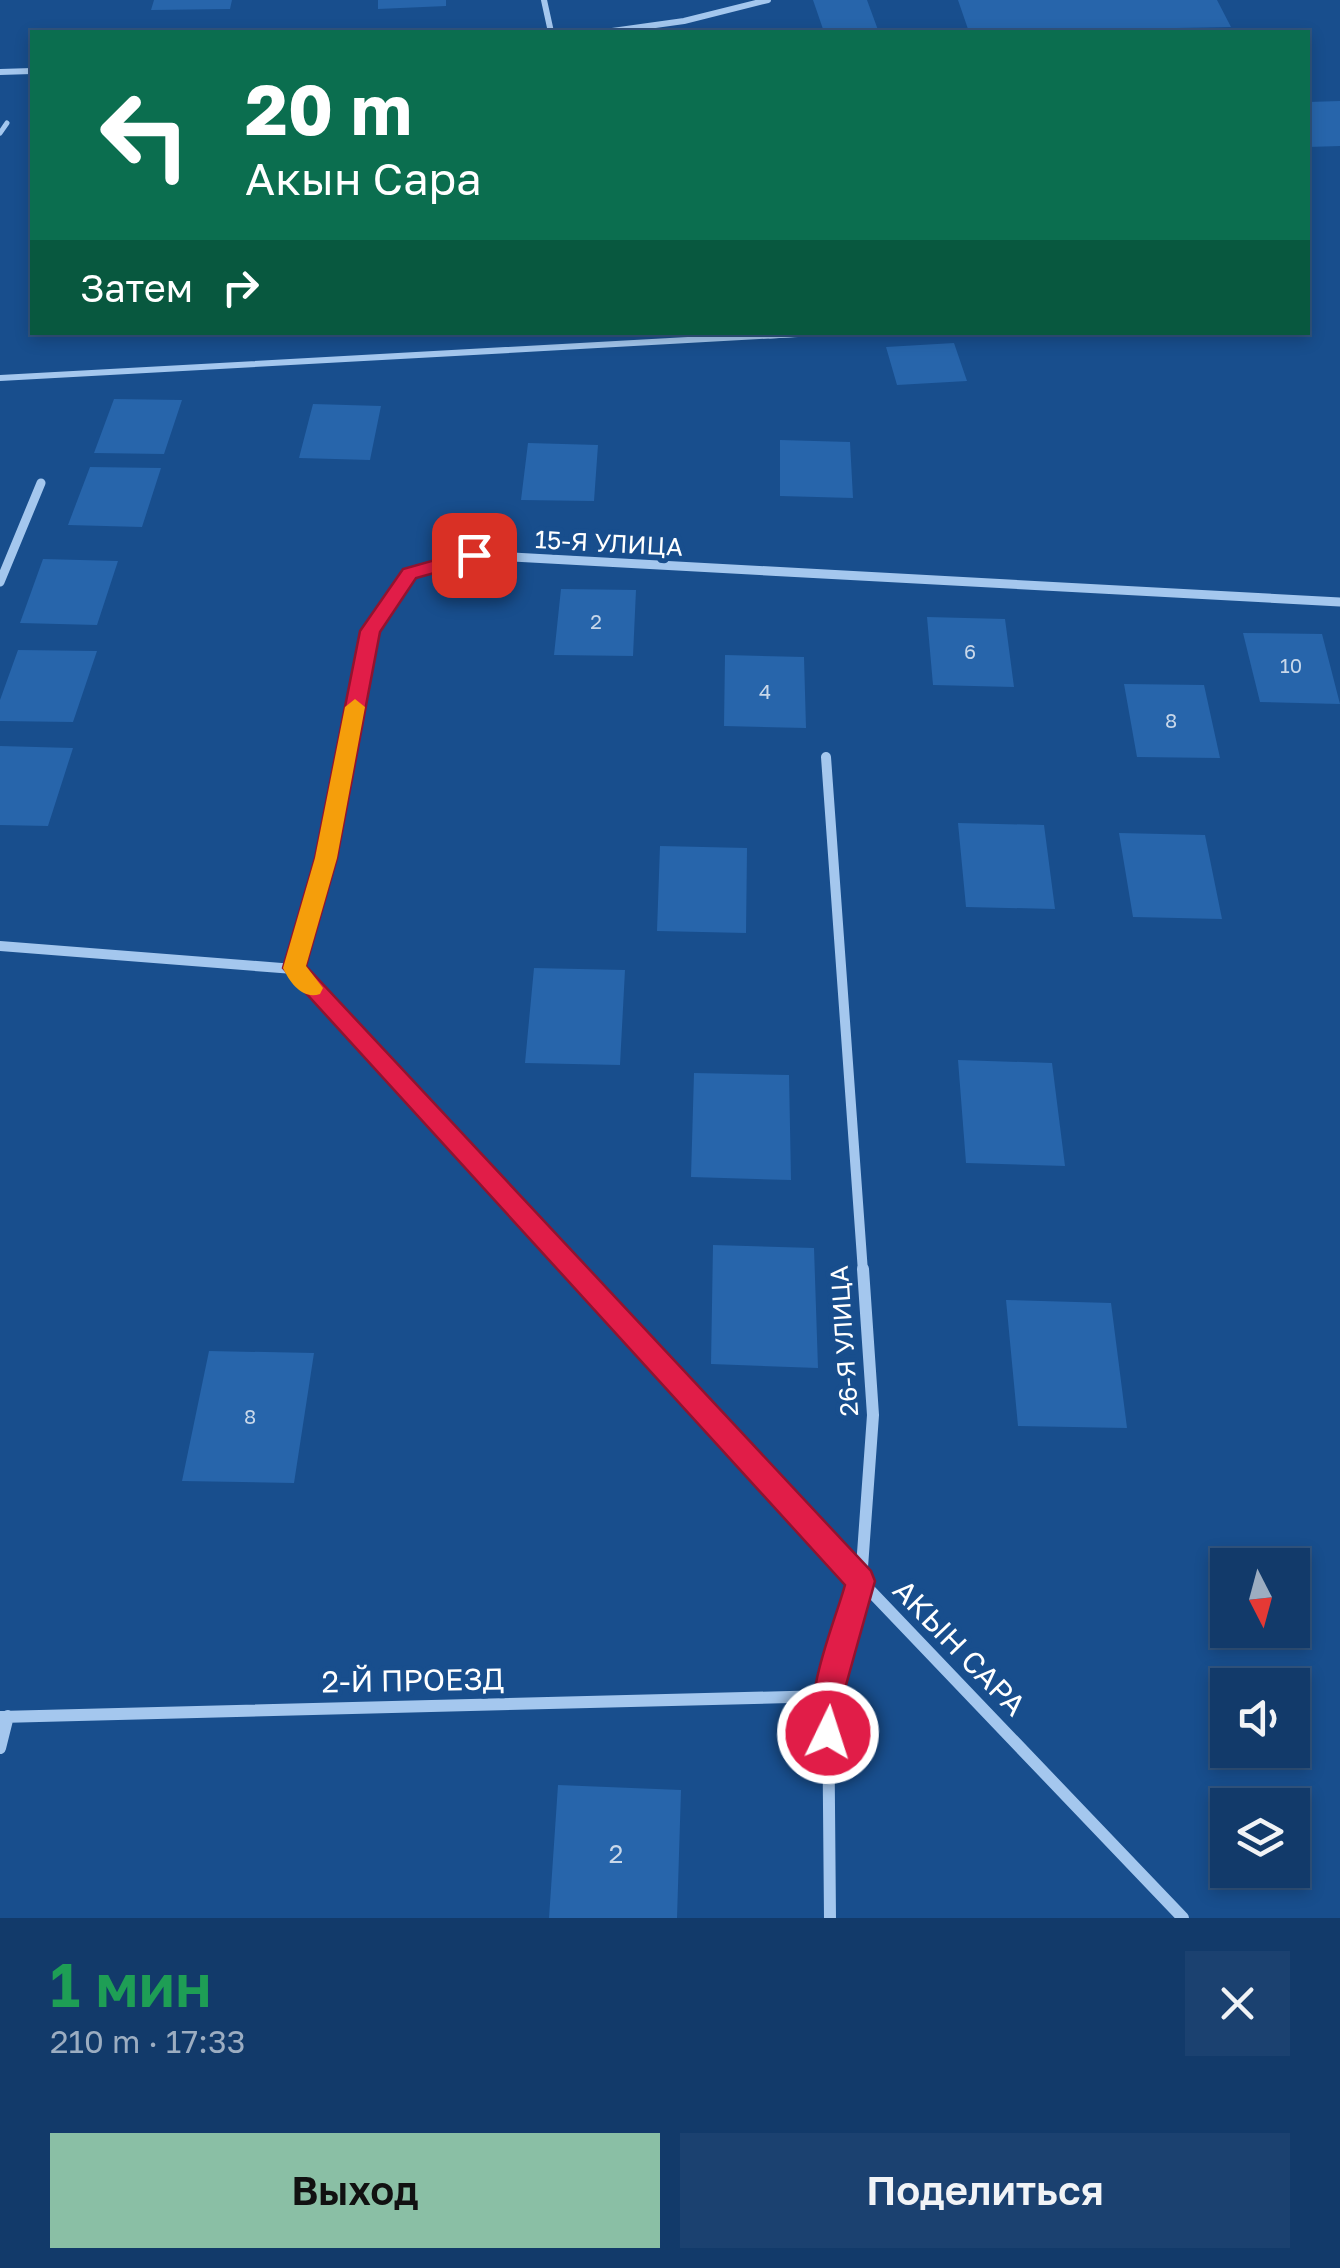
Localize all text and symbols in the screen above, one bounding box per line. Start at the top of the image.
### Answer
text: 20 m [245,66,412,150]
icon: left [80,70,210,200]
text: Акын Сара [245,151,482,205]
icon: right [213,260,268,315]
text: Затем [80,265,193,310]
pin [432,513,517,598]
street label: 15-Я УЛИЦА [534,523,684,562]
icon: arrive [447,528,502,583]
house number: 2 [590,609,602,633]
house number: 6 [964,639,976,663]
house number: 10 [1280,653,1302,677]
house number: 4 [759,679,771,703]
house number: 8 [1165,708,1177,732]
street label: 26-Я УЛИЦА [823,1264,864,1418]
house number: 8 [244,1404,256,1428]
north arrow [1210,1548,1310,1648]
map controls [1210,1548,1310,1888]
street label: АКЫН САРА [886,1572,1034,1723]
street label: 2-Й ПРОЕЗД [321,1660,505,1700]
button: sound [1210,1668,1310,1768]
position arrow [776,1681,880,1785]
button: layers [1210,1788,1310,1888]
house number: 2 [609,1838,623,1869]
text: 1 мин [50,1948,212,2020]
button: close [1185,1951,1290,2056]
text: 210 m · 17:33 [50,2022,245,2060]
button: Выход [50,2133,660,2248]
button: Поделиться [680,2133,1290,2248]

